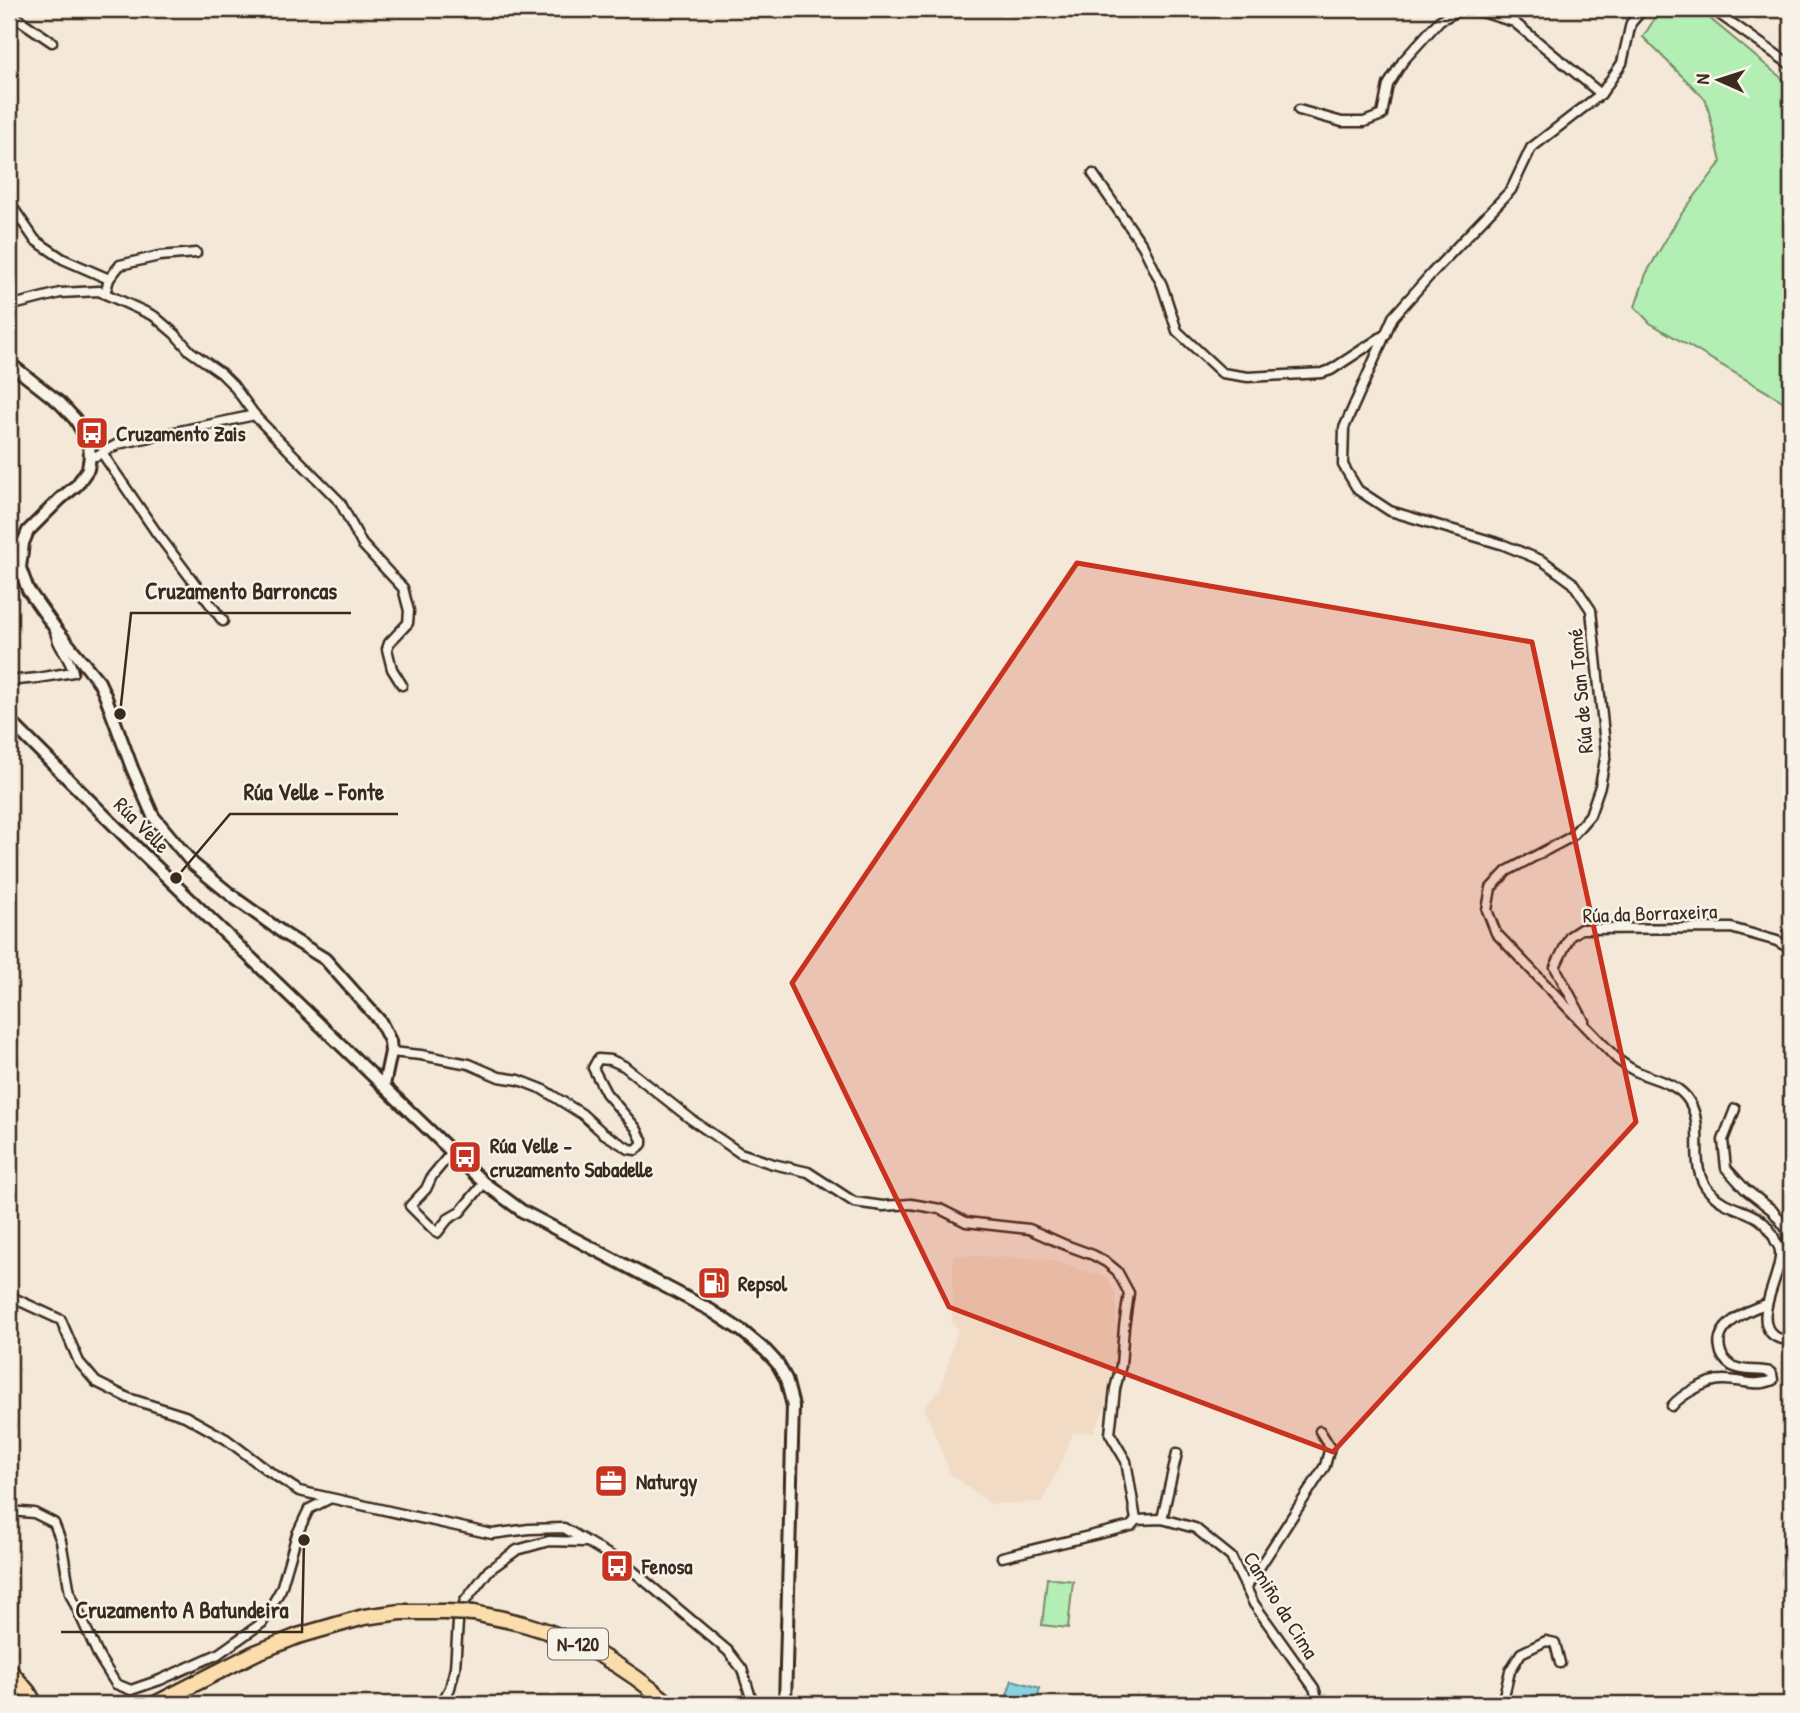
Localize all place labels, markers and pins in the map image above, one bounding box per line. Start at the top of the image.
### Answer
bus stop icon: Cruzamento Zais [73,414,111,452]
place label: Cruzamento Zais [116,419,246,448]
callout: Cruzamento Barroncas [131,569,351,613]
callout: Rúa Velle - Fonte [230,770,398,814]
place label: Rúa Velle - cruzamento Sabadelle [490,1131,654,1184]
bus stop icon: Rúa Velle - cruzamento Sabadelle [446,1138,484,1176]
fuel station icon: Repsol [695,1264,733,1302]
place label: Repsol [738,1269,787,1299]
office icon: Naturgy [592,1462,630,1500]
place label: Naturgy [636,1467,697,1497]
bus stop icon: Fenosa [598,1547,636,1585]
place label: Fenosa [641,1552,693,1581]
callout: Cruzamento A Batundeira [61,1588,302,1632]

